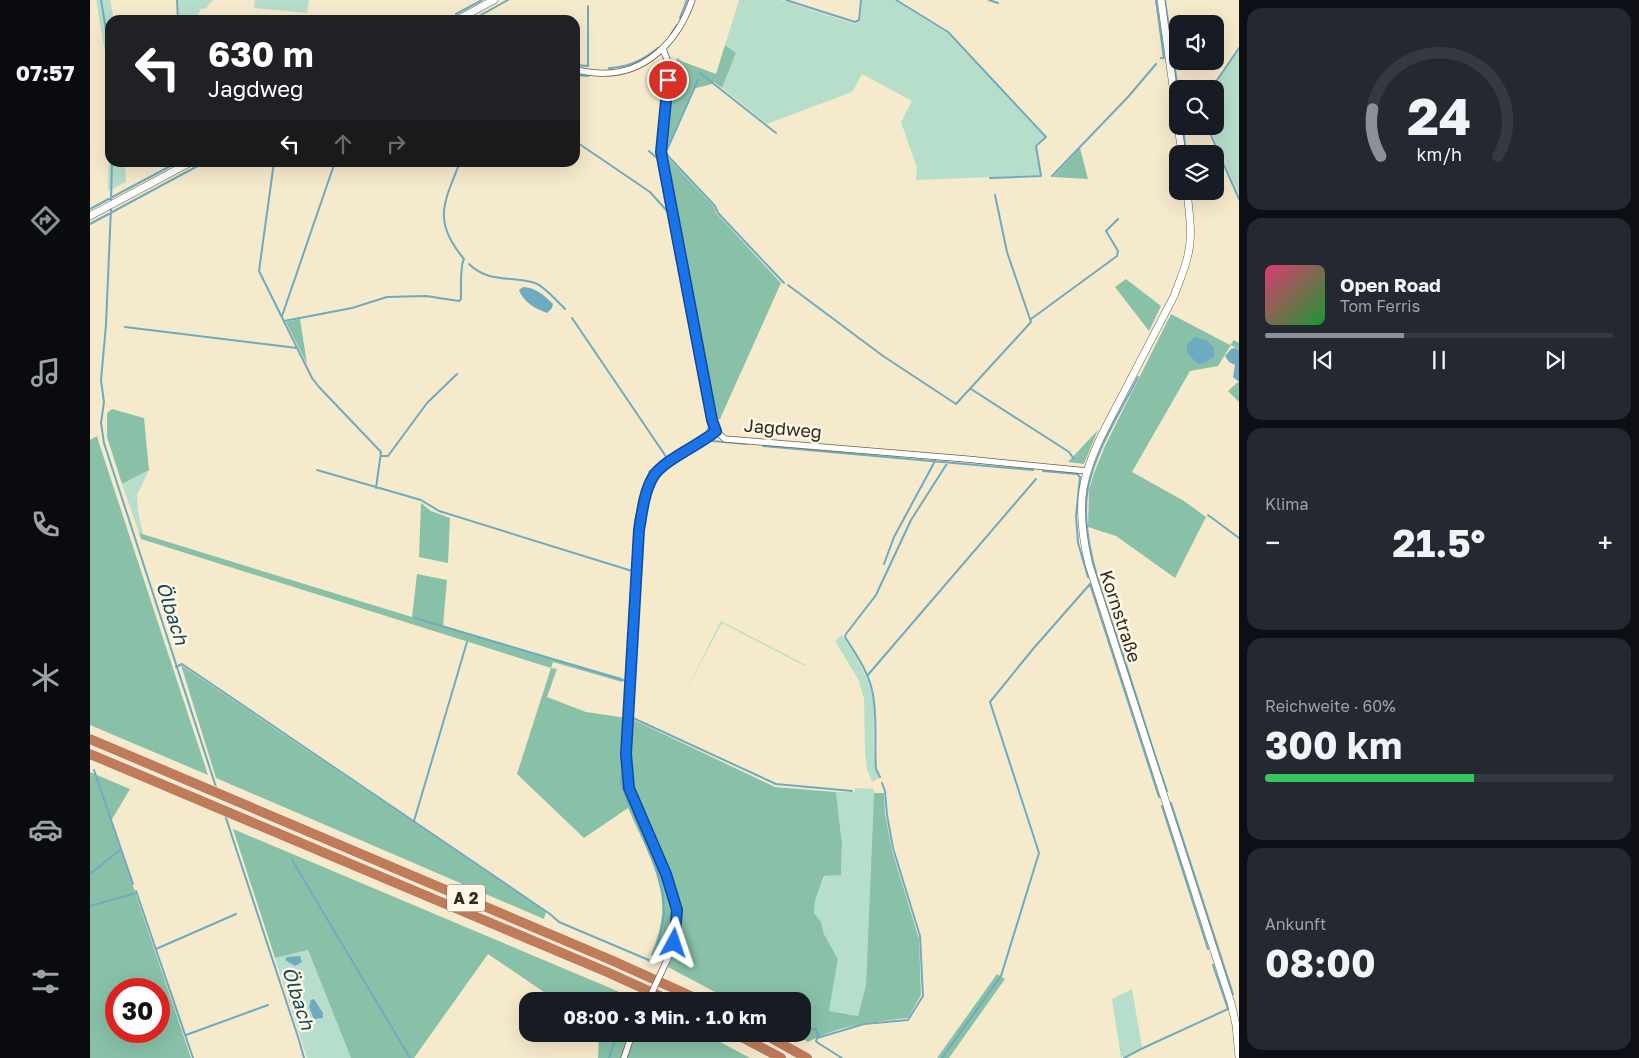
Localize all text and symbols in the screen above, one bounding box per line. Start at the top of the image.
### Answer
map controls [1169,15,1224,200]
button: sound [1169,15,1224,70]
text: 630 m [208,33,314,75]
icon: left [125,35,190,100]
text: 07:57 [16,59,74,86]
pin [647,59,689,101]
icon: arrive [654,66,682,94]
text: Jagdweg [208,75,304,102]
button: search [1169,80,1224,135]
text: 24 [1407,84,1471,146]
icon: left [276,130,304,158]
icon: ahead [329,130,357,158]
icon: right [382,130,410,158]
text: km/h [1416,143,1462,165]
button: layers [1169,145,1224,200]
icon: directions [28,203,63,238]
text: Open Road [1340,273,1441,296]
text: Tom Ferris [1340,296,1420,316]
icon: previous [1309,346,1337,374]
icon: pause [1425,346,1453,374]
icon: next [1541,346,1569,374]
icon: music [28,355,63,390]
street label: Jagdweg [743,414,823,442]
text: Klima [1265,494,1309,514]
icon: phone [28,507,63,542]
text: 21.5° [1393,520,1485,565]
text: − [1265,526,1280,559]
text: + [1598,526,1613,559]
street label: Kornstraße [1096,567,1146,665]
water label: Ölbach [152,579,194,649]
icon: climate [28,660,63,695]
text: Reichweite · 60% [1265,696,1396,716]
text: 300 km [1265,722,1402,767]
icon: car [28,812,63,847]
road number: A 2 [447,884,485,911]
text: Ankunft [1265,914,1327,934]
position arrow [647,916,699,968]
text: 08:00 [1265,940,1376,985]
icon: filters [28,964,63,999]
water label: Ölbach [278,964,320,1034]
speed limit sign: 30 [105,978,170,1043]
text: 08:00 · 3 Min. · 1.0 km [563,1005,767,1028]

